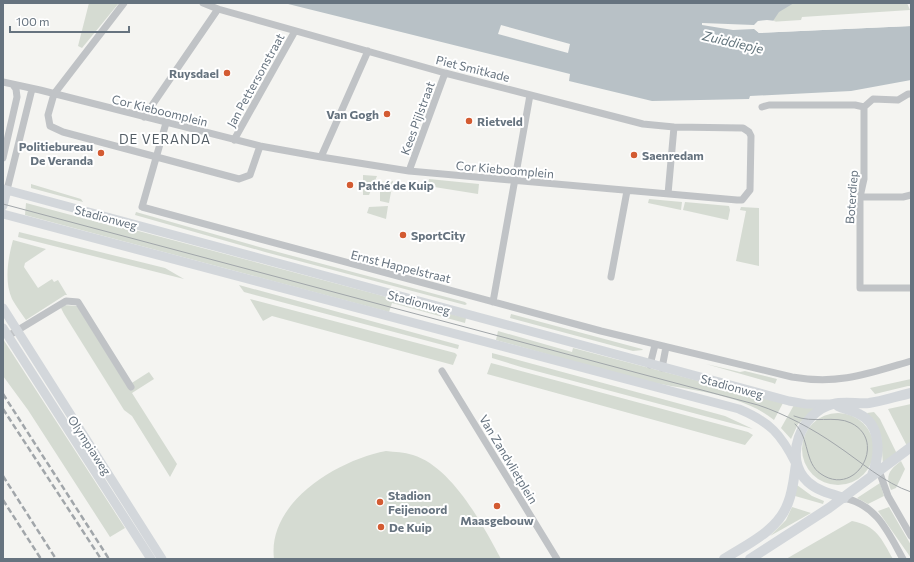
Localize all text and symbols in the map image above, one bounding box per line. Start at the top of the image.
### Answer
scale bar [10,8,129,34]
text: 100 m [16,14,50,28]
water label: Zuiddiepje [700,27,765,57]
street label: Jan Pettersonstraat [223,31,288,130]
street label: Piet Smitkade [435,52,511,84]
place label: Ruysdael [169,66,219,80]
marker: Ruysdael [222,68,232,78]
street label: Kees Pijlstraat [397,79,437,157]
street label: Cor Kieboomplein [111,91,209,129]
place label: Van Gogh [326,107,379,121]
marker: Van Gogh [382,109,392,119]
place label: Rietveld [477,114,523,128]
marker: Rietveld [464,116,474,126]
district label: DE VERANDA [119,131,211,147]
place label: Politiebureau De Veranda [19,139,93,167]
marker: Politiebureau De Veranda [96,148,106,158]
place label: Saenredam [642,148,704,162]
marker: Saenredam [629,150,639,160]
street label: Cor Kieboomplein [455,158,555,180]
street label: Boterdiep [842,170,860,224]
place label: Pathé de Kuip [358,178,434,192]
marker: Pathé de Kuip [345,180,355,190]
street label: Stadionweg [73,202,139,232]
place label: SportCity [411,228,466,242]
marker: SportCity [398,230,408,240]
street label: Ernst Happelstraat [349,247,453,285]
street label: Stadionweg [386,287,452,317]
street label: Stadionweg [699,371,765,401]
street label: Van Zandvlietplein [477,412,541,506]
street label: Olympiaweg [66,413,115,478]
place label: Stadion Feijenoord [388,488,447,516]
marker: Stadion Feijenoord [375,497,385,507]
marker: Maasgebouw [492,501,502,511]
place label: Maasgebouw [460,513,534,527]
place label: De Kuip [389,520,432,534]
marker: De Kuip [376,522,386,532]

